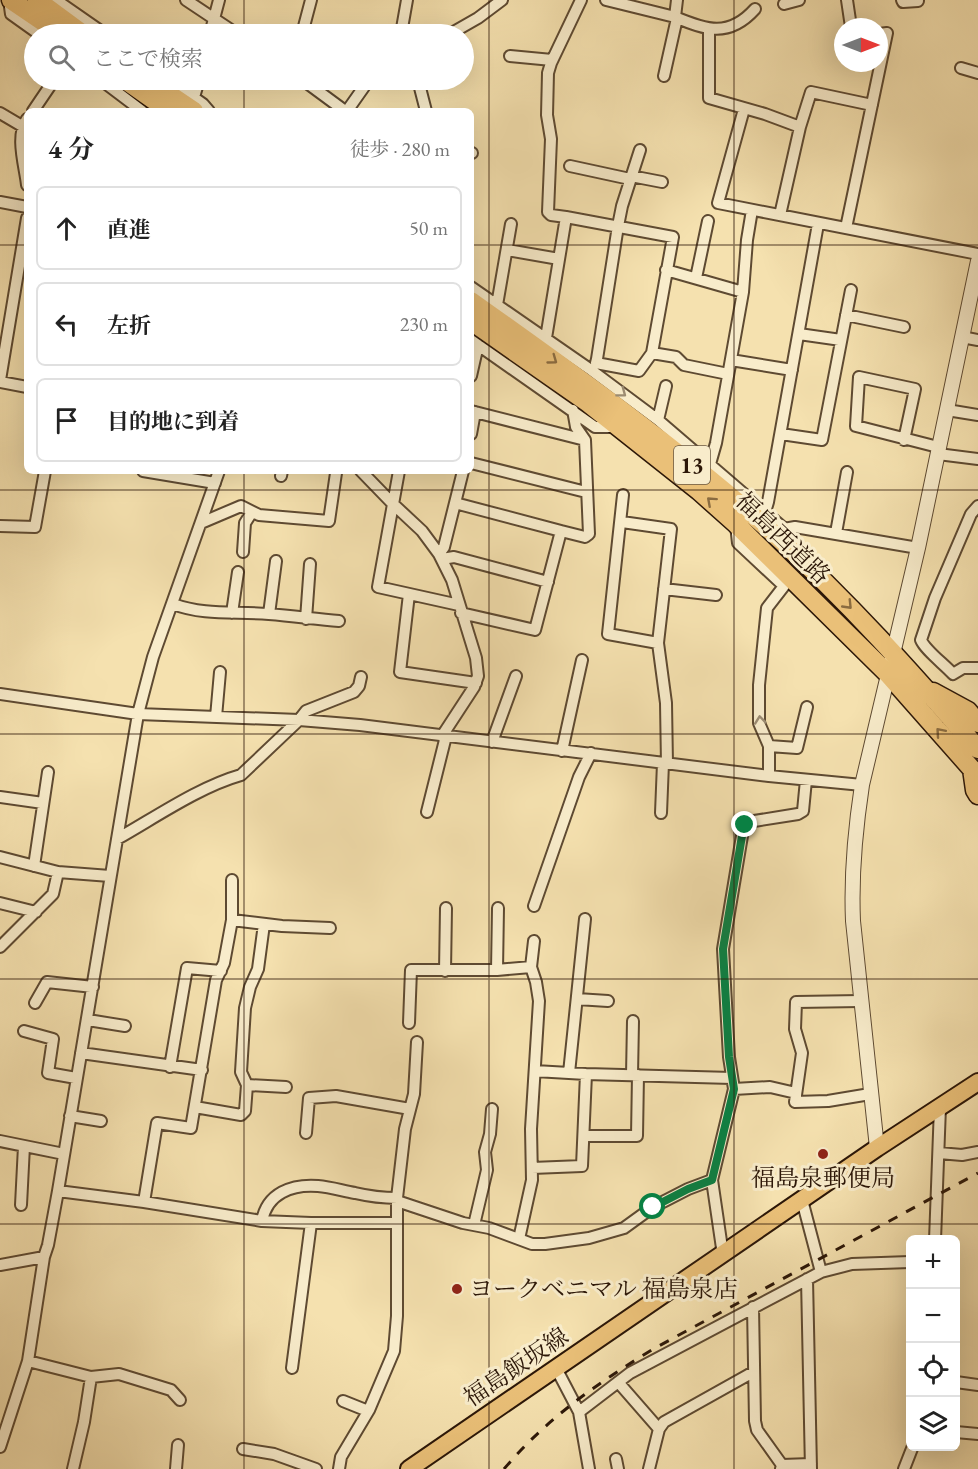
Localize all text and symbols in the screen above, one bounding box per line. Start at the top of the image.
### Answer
north arrow [834,18,888,72]
search box [24,24,474,90]
icon: search [45,41,78,74]
text: ここで検索 [93,44,203,73]
text: 4 分 [48,132,94,166]
text: 徒歩 · 280 m [350,136,450,162]
icon: ahead [50,212,83,245]
text: 直進 [107,215,151,244]
text: 50 m [409,215,448,241]
icon: left [50,308,83,341]
text: 左折 [107,311,151,340]
text: 230 m [400,311,448,337]
one-way arrow [546,353,557,364]
one-way arrow [615,386,626,397]
icon: arrive [50,404,83,437]
text: 目的地に到着 [107,407,239,436]
road number: 13 [674,446,710,484]
street label: 福島西道路 [729,485,837,590]
one-way arrow [707,497,717,508]
one-way arrow [840,598,851,609]
one-way arrow [754,715,767,724]
one-way arrow [936,728,947,739]
route end [731,811,757,837]
marker: 福島泉郵便局 [816,1147,830,1161]
place label: 福島泉郵便局 [751,1162,895,1193]
route start [639,1193,665,1219]
map controls [906,1235,960,1451]
button: + [906,1235,960,1289]
place label: ヨークベニマル 福島泉店 [469,1273,738,1304]
marker: ヨークベニマル 福島泉店 [450,1282,464,1296]
button: − [906,1289,960,1343]
street label: 福島飯坂線 [457,1320,574,1413]
button: locate [906,1343,960,1397]
button: layers [906,1397,960,1451]

